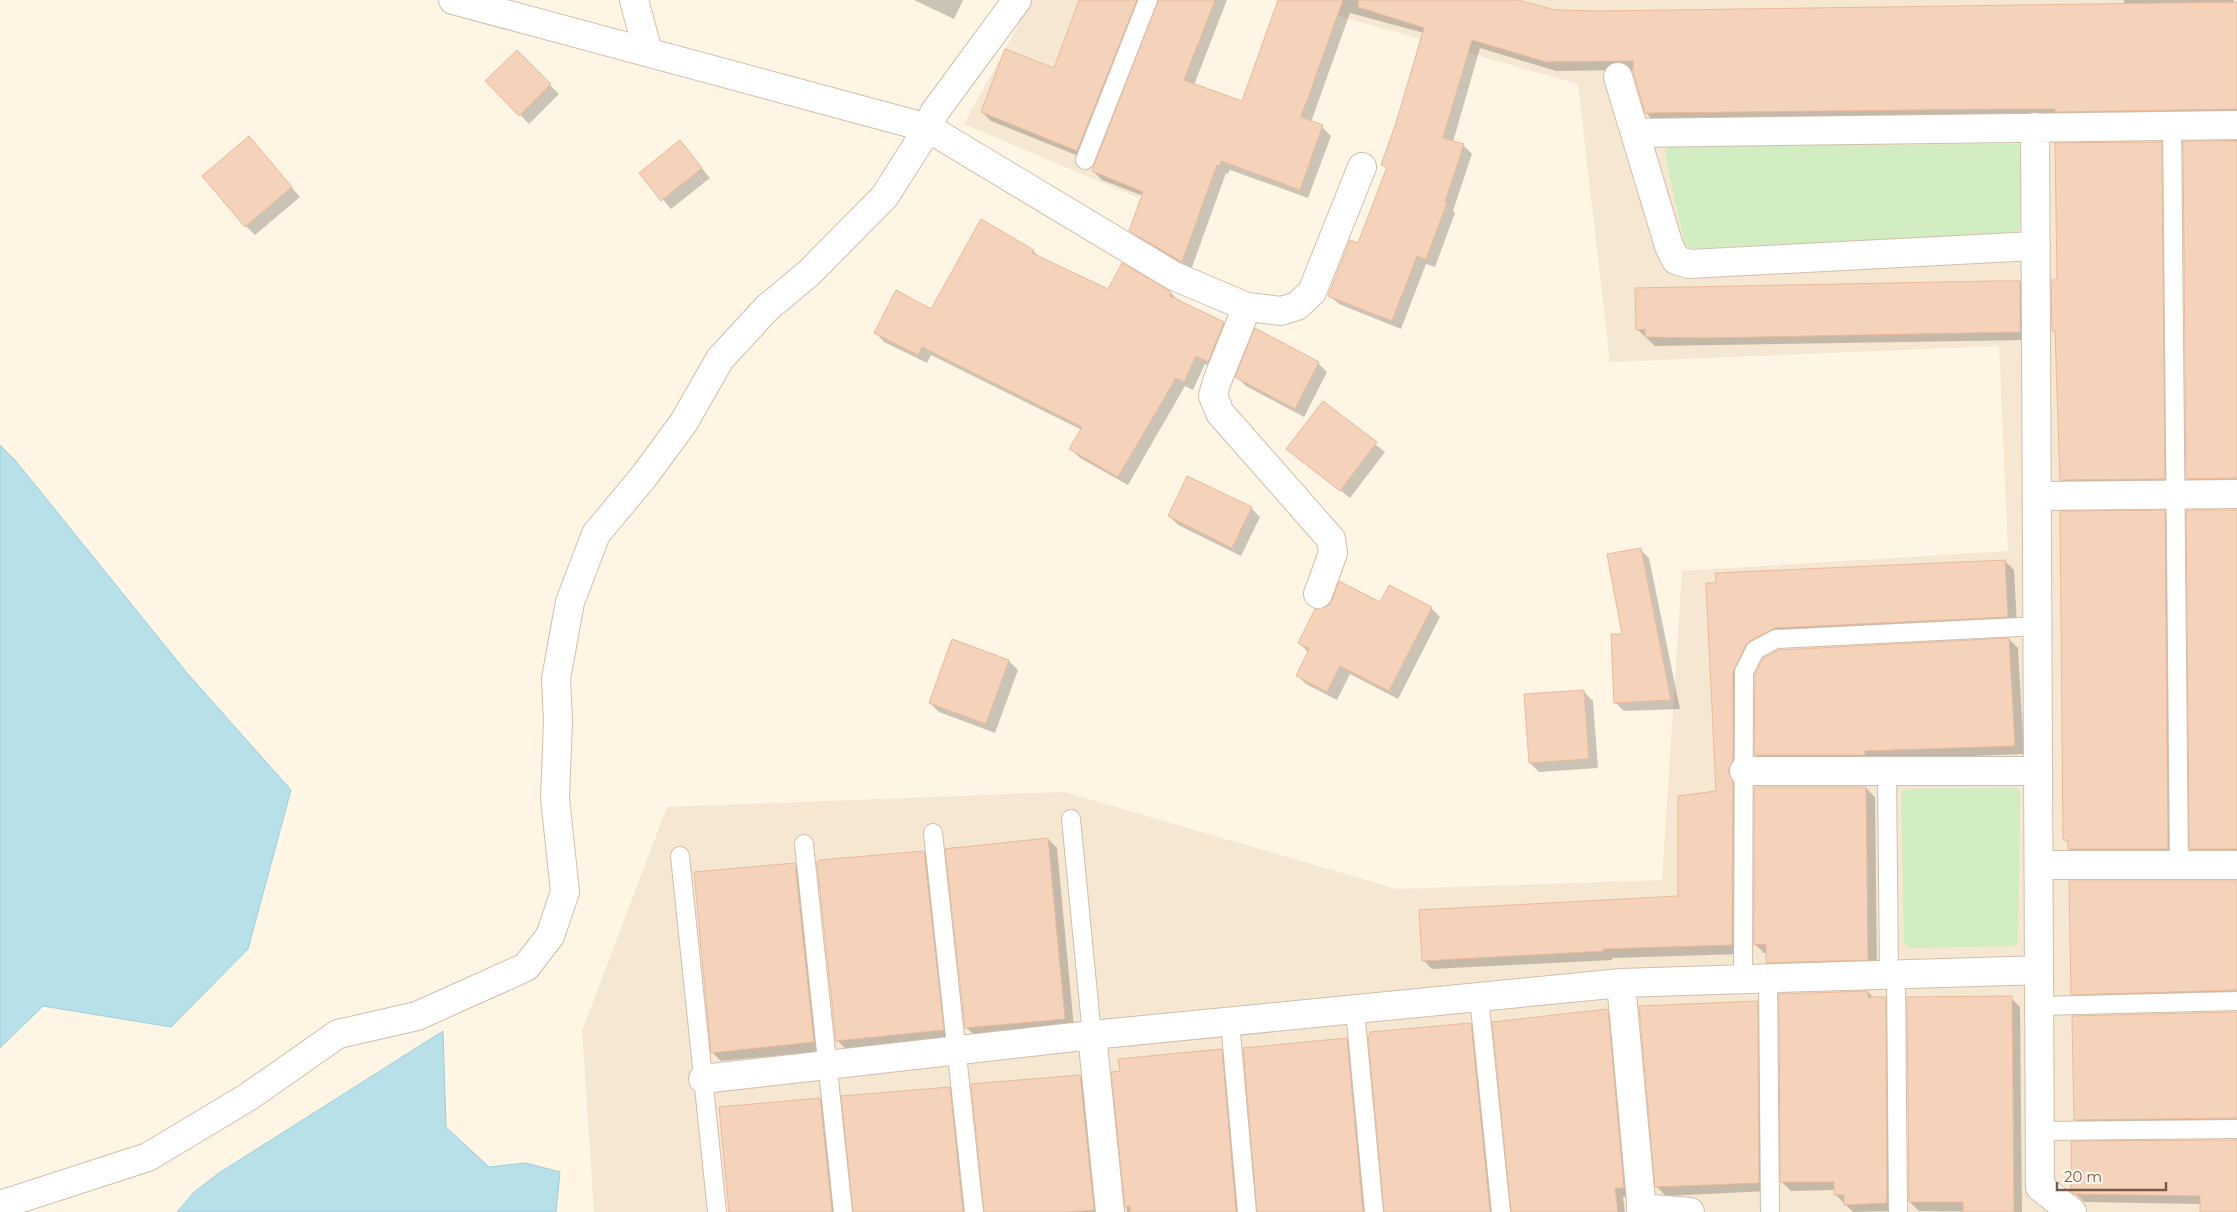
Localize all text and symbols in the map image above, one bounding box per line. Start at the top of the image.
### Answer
scale bar [2057,1160,2166,1192]
text: 20 m [2064,1167,2102,1186]

